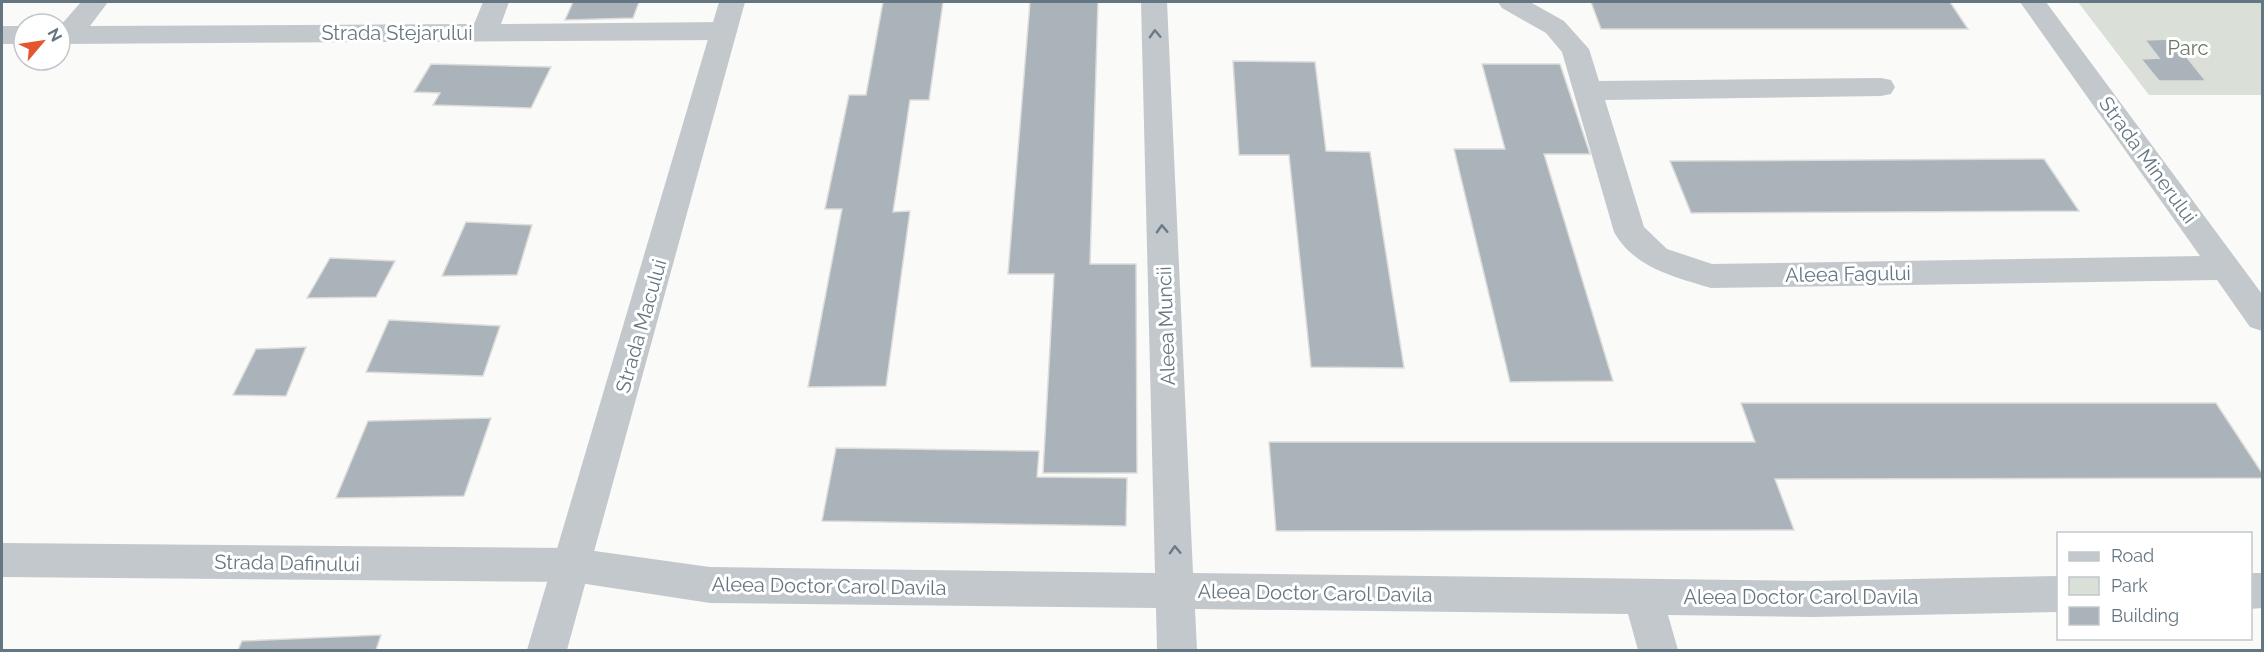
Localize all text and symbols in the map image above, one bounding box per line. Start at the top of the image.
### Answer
north arrow [12,12,72,72]
street label: Strada Stejarului [321,21,473,45]
text: N [43,25,66,45]
one-way arrow [1148,30,1161,39]
park label: Parc [2168,36,2208,60]
street label: Strada Minerului [2094,92,2202,228]
one-way arrow [1156,225,1169,234]
street label: Strada Macului [610,256,672,396]
street label: Aleea Fagului [1785,261,1911,287]
street label: Aleea Muncii [1152,266,1180,386]
legend [2057,532,2252,640]
text: Road [2111,545,2154,566]
one-way arrow [1168,546,1181,555]
street label: Strada Dafinului [214,550,360,576]
street label: Aleea Doctor Carol Davila [711,572,947,600]
text: Park [2111,575,2148,596]
street label: Aleea Doctor Carol Davila [1197,579,1433,607]
street label: Aleea Doctor Carol Davila [1683,585,1919,609]
text: Building [2111,605,2179,626]

